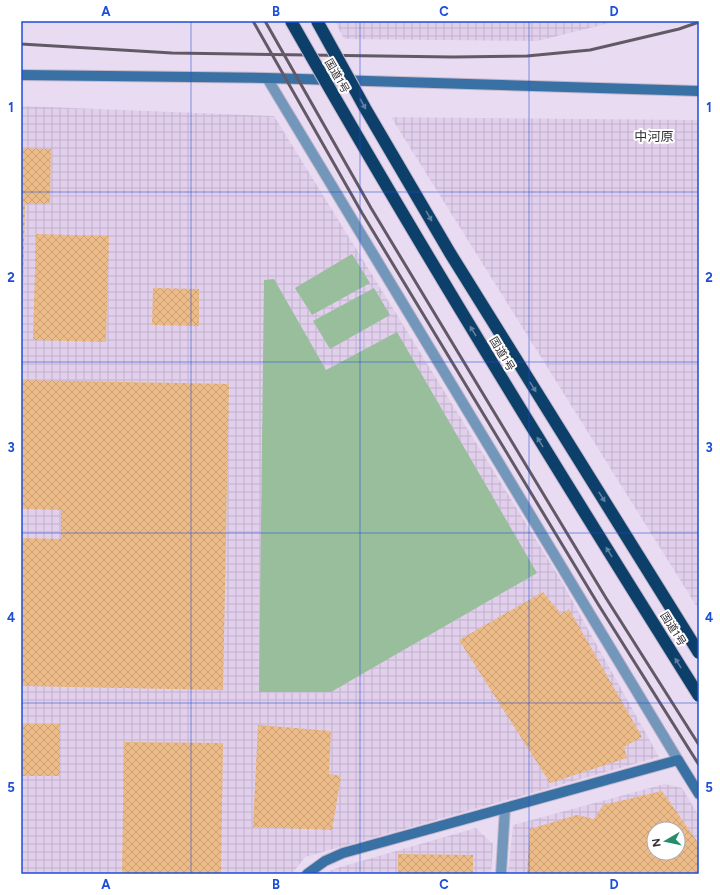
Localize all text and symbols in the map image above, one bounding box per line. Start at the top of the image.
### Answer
text: A [101,4,111,19]
text: B [272,4,280,19]
text: C [439,4,449,19]
text: D [609,4,619,19]
street label: 国道1号 [322,56,352,96]
one-way arrow [360,98,367,110]
text: 1 [8,100,14,115]
text: 1 [706,100,712,115]
district label: 中河原 [634,129,674,144]
one-way arrow [425,210,432,222]
text: 2 [7,270,15,285]
text: 2 [705,270,713,285]
one-way arrow [469,326,477,336]
street label: 国道1号 [487,335,517,373]
one-way arrow [529,382,537,392]
one-way arrow [537,436,544,448]
text: 3 [7,440,15,455]
text: 3 [705,440,713,455]
one-way arrow [598,492,606,502]
one-way arrow [606,547,613,558]
text: 4 [7,610,15,625]
street label: 国道1号 [658,610,688,648]
text: 4 [705,610,713,625]
one-way arrow [675,657,682,669]
text: 5 [7,780,15,795]
text: 5 [705,780,713,795]
north arrow [646,821,686,861]
text: N [650,837,664,848]
text: A [101,877,111,892]
text: B [272,877,280,892]
text: C [439,877,449,892]
text: D [609,877,619,892]

